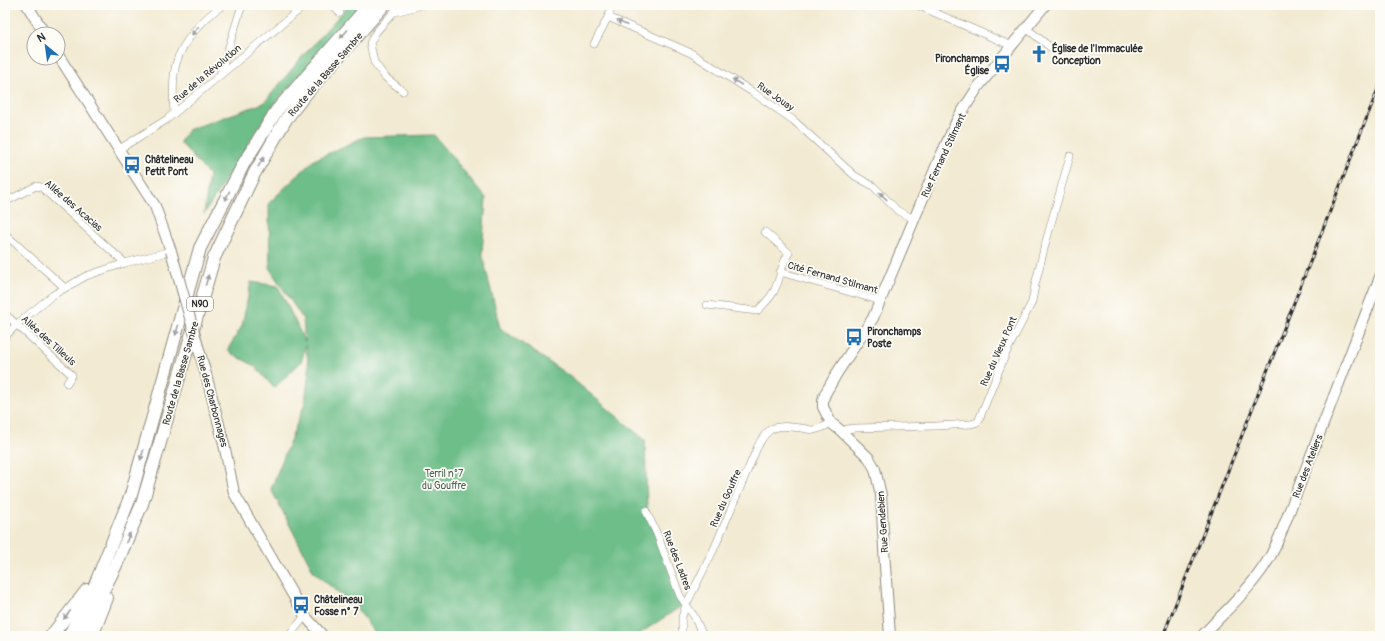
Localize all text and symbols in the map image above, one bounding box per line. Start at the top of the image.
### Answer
one-way arrow [616,20,627,26]
north arrow [26,26,66,66]
one-way arrow [191,26,199,37]
one-way arrow [339,29,348,39]
text: N [35,30,48,45]
street label: Route de la Basse Sambre [286,30,366,119]
place label: Église de l'Immaculée Conception [1052,41,1144,67]
street label: Rue de la Révolution [171,42,244,105]
church icon: Église de l'Immaculée Conception [1029,44,1049,64]
place label: Pironchamps Église [935,53,990,77]
bus stop icon: Pironchamps Église [992,54,1012,74]
one-way arrow [731,78,743,85]
street label: Rue Jouay [755,80,797,114]
street label: Rue Fernand Stilmant [919,110,969,200]
place label: Châtelineau Petit Pont [145,154,194,178]
bus stop icon: Châtelineau Petit Pont [122,155,142,175]
one-way arrow [257,156,264,168]
street label: Allée des Acacias [42,177,105,234]
one-way arrow [224,190,230,201]
one-way arrow [878,191,888,201]
street label: Cité Fernand Stilmant [786,259,880,297]
one-way arrow [204,274,210,286]
road number: N90 [187,297,213,311]
street label: Allée des Tilleuls [19,313,78,369]
street label: Rue du Vieux Pont [978,314,1020,388]
street label: Route de la Basse Sambre [160,320,202,427]
one-way arrow [174,324,180,336]
place label: Pironchamps Poste [867,326,922,350]
bus stop icon: Pironchamps Poste [844,327,864,347]
street label: Rue des Charbonnages [194,354,230,449]
street label: Rue des Ateliers [1290,432,1326,500]
one-way arrow [139,449,145,461]
park label: Terril n°7 du Gouffre [422,468,466,492]
street label: Rue du Gouffre [708,468,744,529]
street label: Rue Gendebien [875,490,891,553]
street label: Rue des Ladres [660,529,694,592]
one-way arrow [124,532,131,544]
place label: Châtelineau Fosse n° 7 [314,594,363,618]
bus stop icon: Châtelineau Fosse n° 7 [291,595,311,615]
one-way arrow [63,610,72,621]

